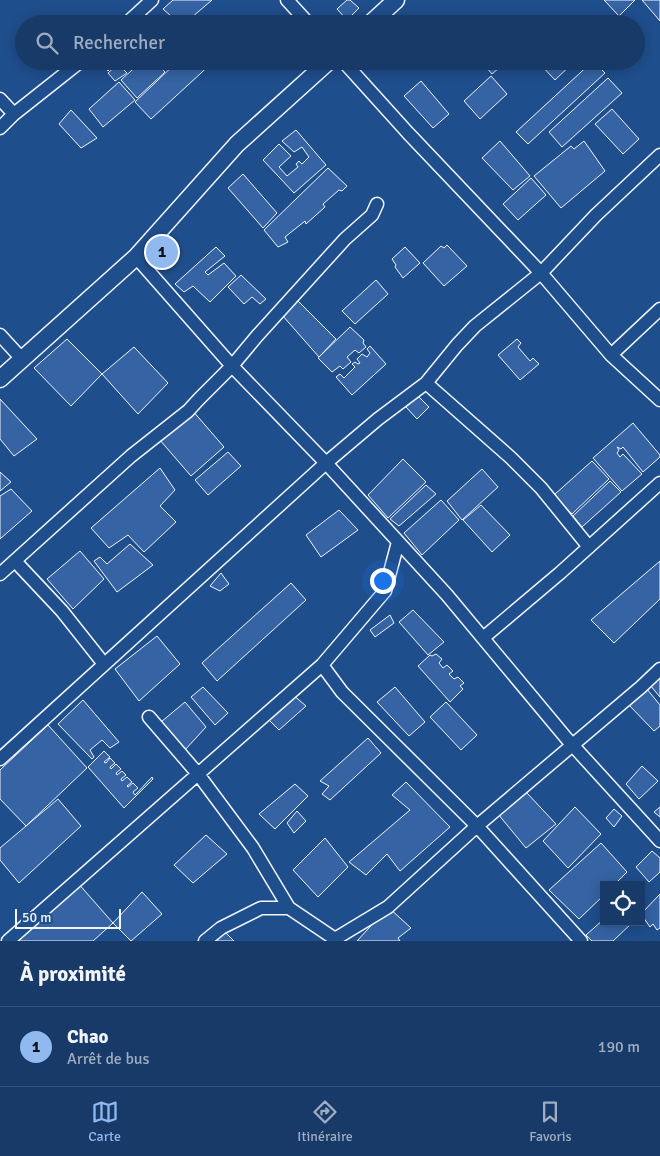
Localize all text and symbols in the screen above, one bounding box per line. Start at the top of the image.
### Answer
search box [15,15,645,70]
icon: search [33,29,61,57]
text: Rechercher [73,31,165,55]
pin: 1 [146,233,178,271]
your location [370,568,396,594]
map controls [600,881,645,926]
button: locate [600,881,645,926]
scale bar [15,906,121,929]
text: 50 m [22,909,51,926]
text: À proximité [20,961,126,987]
text: Chao [67,1025,108,1049]
text: 1 [32,1037,40,1057]
text: 190 m [598,1037,640,1057]
text: Arrêt de bus [67,1049,150,1069]
tab: Carte [88,1098,121,1145]
tab: Itinéraire [297,1098,353,1145]
tab: Favoris [529,1098,572,1145]

